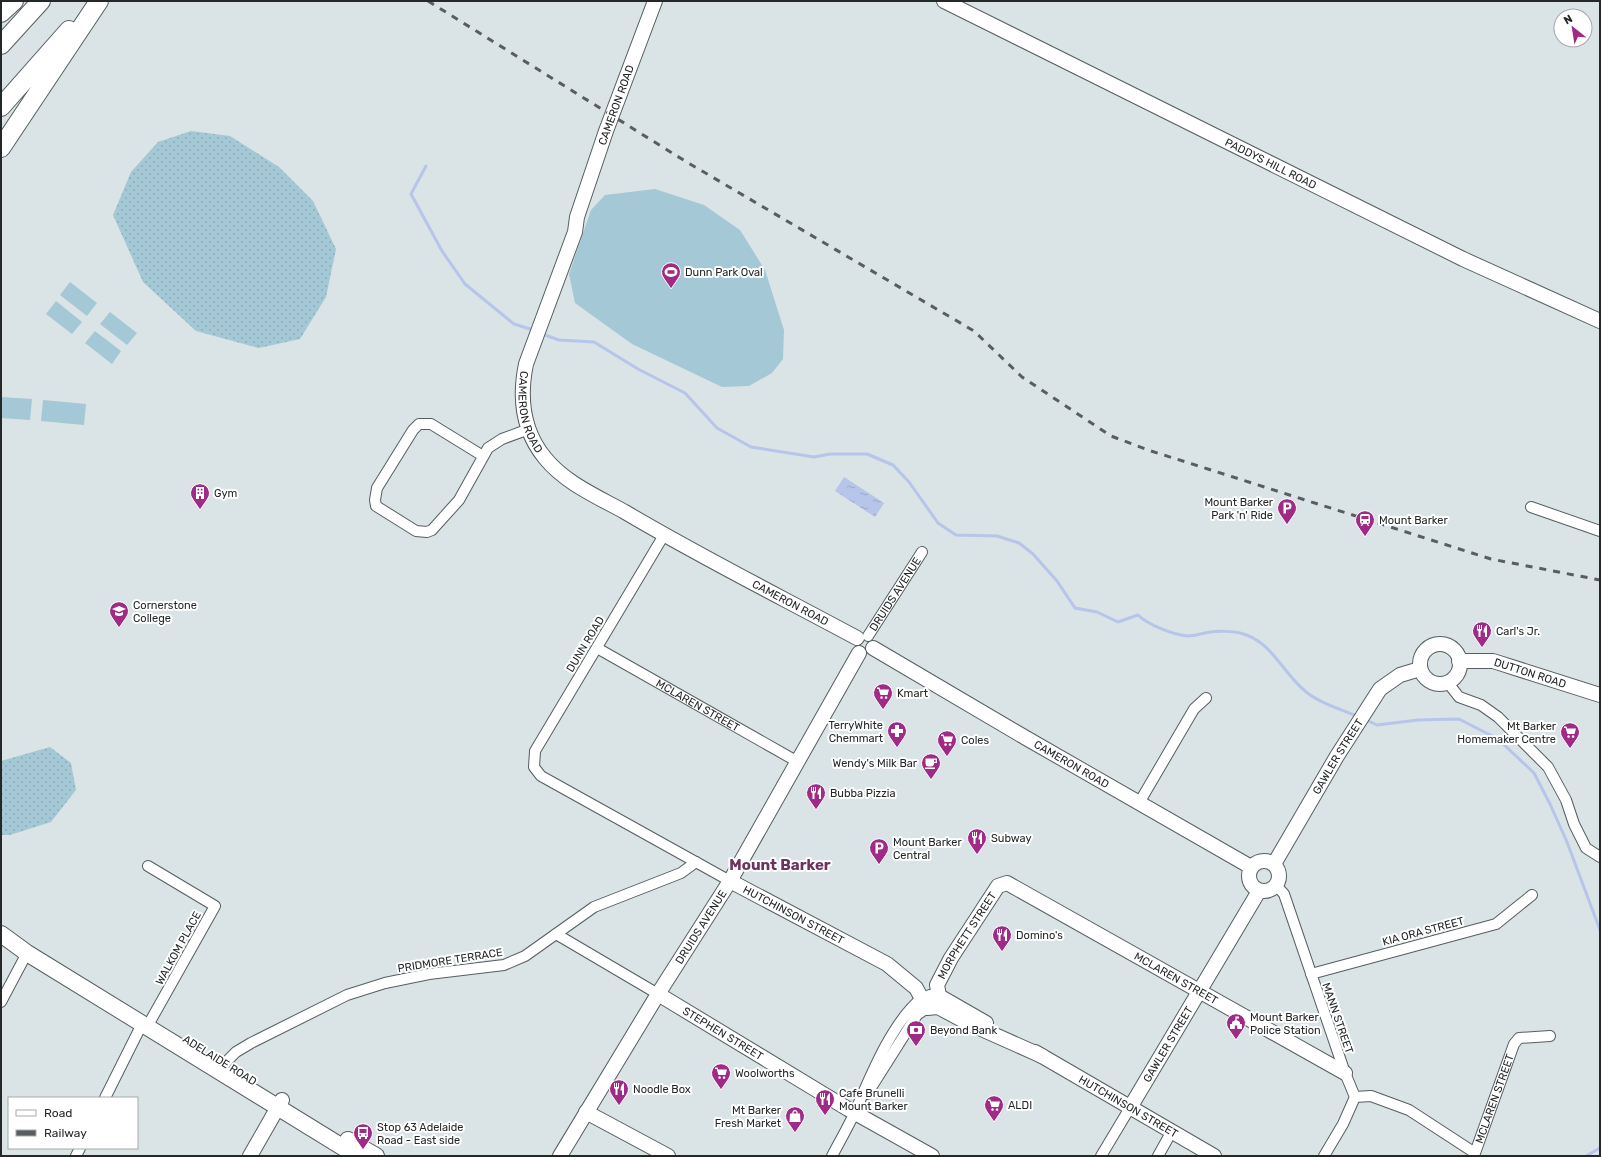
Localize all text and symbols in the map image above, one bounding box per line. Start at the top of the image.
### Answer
north arrow [1553,8,1593,48]
text: N [1562,12,1575,27]
street label: CAMERON ROAD [596,63,637,147]
street label: PADDYS HILL ROAD [1223,136,1318,192]
sports icon: Dunn Park Oval [660,261,682,289]
place label: Dunn Park Oval [685,266,763,279]
street label: CAMERON ROAD [516,370,545,456]
building icon: Gym [189,482,211,510]
place label: Gym [214,487,238,500]
place label: Mount Barker Park 'n' Ride [1204,496,1274,522]
parking icon: Mount Barker Park 'n' Ride [1276,497,1298,525]
station icon: Mount Barker [1354,509,1376,537]
place label: Mount Barker [1379,514,1448,527]
street label: DRUIDS AVENUE [867,555,924,634]
street label: CAMERON ROAD [750,578,831,629]
place label: Cornerstone College [133,599,197,625]
school or university icon: Cornerstone College [108,600,130,628]
street label: DUNN ROAD [564,614,607,674]
restaurant icon: Carl's Jr. [1471,620,1493,648]
place label: Carl's Jr. [1496,625,1540,638]
street label: DUTTON ROAD [1492,656,1568,691]
street label: MCLAREN STREET [654,677,742,735]
supermarket icon: Kmart [872,682,894,710]
place label: Kmart [897,687,929,700]
street label: GAWLER STREET [1310,716,1366,797]
place label: TerryWhite Chemmart [828,719,884,745]
pharmacy icon: TerryWhite Chemmart [886,720,908,748]
place label: Mt Barker Homemaker Centre [1457,720,1557,746]
supermarket icon: Mt Barker Homemaker Centre [1559,721,1581,749]
supermarket icon: Coles [936,729,958,757]
place label: Coles [961,734,989,747]
street label: CAMERON ROAD [1031,738,1111,791]
cafe icon: Wendy's Milk Bar [920,752,942,780]
place label: Wendy's Milk Bar [833,757,918,770]
restaurant icon: Bubba Pizzia [805,782,827,810]
place label: Bubba Pizzia [830,787,895,800]
restaurant icon: Subway [966,827,988,855]
place label: Subway [991,832,1032,845]
place label: Mount Barker Central [893,836,962,862]
parking icon: Mount Barker Central [868,837,890,865]
district label: Mount Barker [729,856,831,874]
street label: HUTCHINSON STREET [741,883,847,947]
street label: DRUIDS AVENUE [673,887,730,966]
street label: MORPHETT STREET [935,889,1000,981]
street label: WALKOM PLACE [153,909,204,987]
street label: KIA ORA STREET [1381,914,1466,949]
restaurant icon: Domino's [991,924,1013,952]
place label: Domino's [1016,929,1063,942]
street label: PRIDMORE TERRACE [397,946,504,975]
street label: MCLAREN STREET [1132,950,1220,1007]
street label: MANN STREET [1319,981,1356,1056]
street label: STEPHEN STREET [680,1004,766,1063]
street label: GAWLER STREET [1141,1004,1196,1085]
place label: Mount Barker Police Station [1250,1011,1321,1037]
public building icon: Mount Barker Police Station [1225,1012,1247,1040]
bank icon: Beyond Bank [905,1019,927,1047]
place label: Beyond Bank [930,1024,997,1037]
street label: ADELAIDE ROAD [180,1033,259,1088]
street label: MCLAREN STREET [1473,1052,1517,1145]
supermarket icon: Woolworths [710,1062,732,1090]
place label: Woolworths [735,1067,795,1080]
street label: HUTCHINSON STREET [1076,1073,1181,1141]
restaurant icon: Noodle Box [608,1078,630,1106]
place label: Noodle Box [633,1083,691,1096]
place label: Cafe Brunelli Mount Barker [839,1087,908,1113]
restaurant icon: Cafe Brunelli Mount Barker [814,1088,836,1116]
supermarket icon: ALDI [983,1094,1005,1122]
legend [8,1097,138,1149]
place label: ALDI [1008,1099,1032,1112]
place label: Mt Barker Fresh Market [715,1104,782,1130]
shop icon: Mt Barker Fresh Market [784,1105,806,1133]
text: Road [44,1106,72,1120]
place label: Stop 63 Adelaide Road - East side [377,1121,463,1147]
bus stop icon: Stop 63 Adelaide Road - East side [352,1122,374,1150]
text: Railway [44,1126,87,1140]

